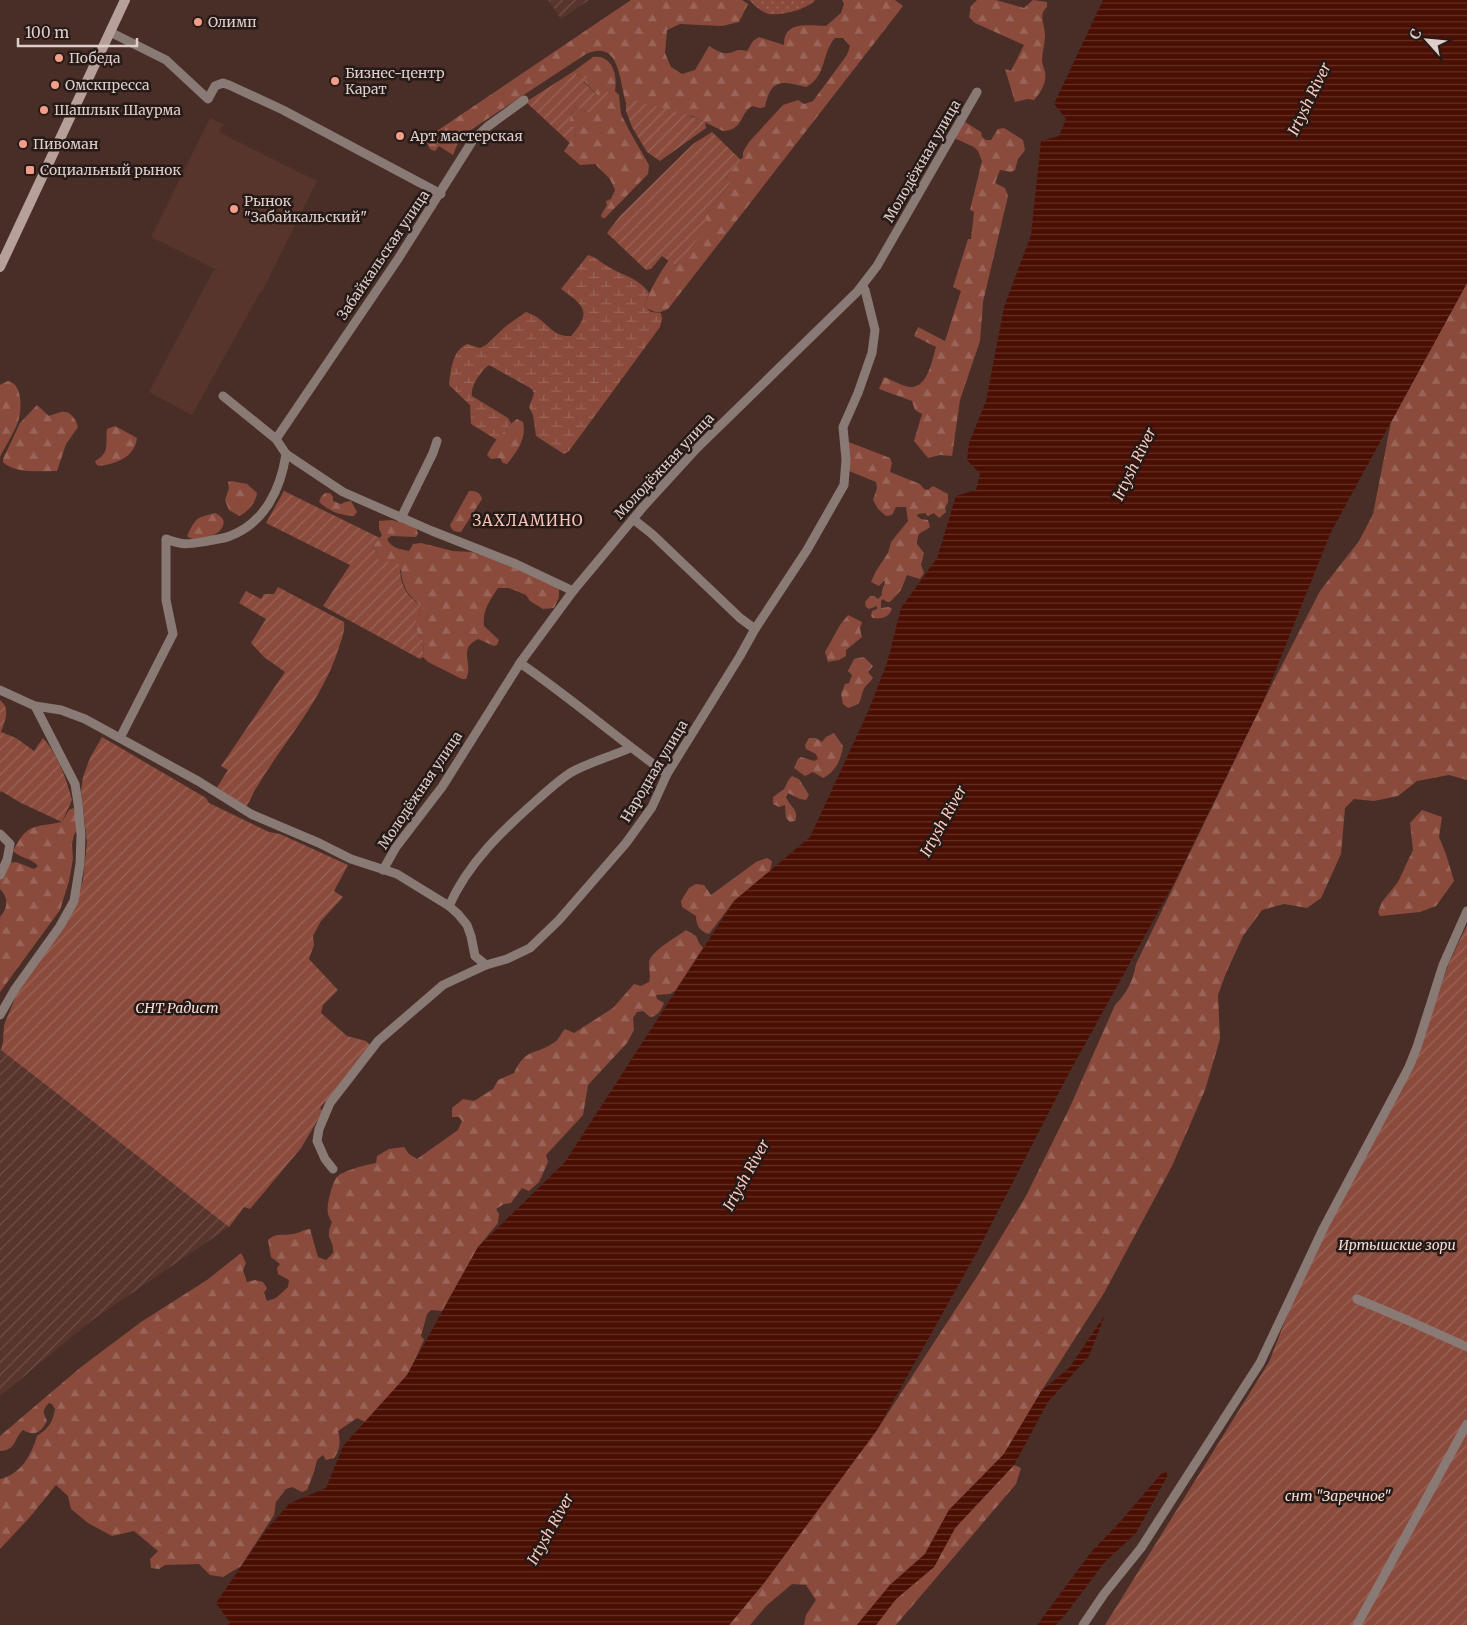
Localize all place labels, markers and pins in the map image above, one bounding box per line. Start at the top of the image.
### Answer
place label: Олимп [208,13,257,31]
marker: Олимп [192,16,204,28]
place label: Победа [69,49,121,67]
marker: Победа [53,52,65,64]
place label: Бизнес-центр Карат [345,64,445,98]
marker: Бизнес-центр Карат [329,75,341,87]
place label: Омскпресса [65,76,150,94]
marker: Омскпресса [49,79,61,91]
place label: Шашлык Шаурма [54,101,182,119]
marker: Шашлык Шаурма [38,104,50,116]
place label: Арт мастерская [409,127,523,145]
marker: Арт мастерская [394,130,406,142]
place label: Пивоман [33,135,99,153]
marker: Пивоман [17,138,29,150]
place label: Социальный рынок [40,161,181,179]
marker: Социальный рынок [24,164,36,176]
place label: Рынок "Забайкальский" [244,192,367,226]
marker: Рынок "Забайкальский" [228,203,240,215]

